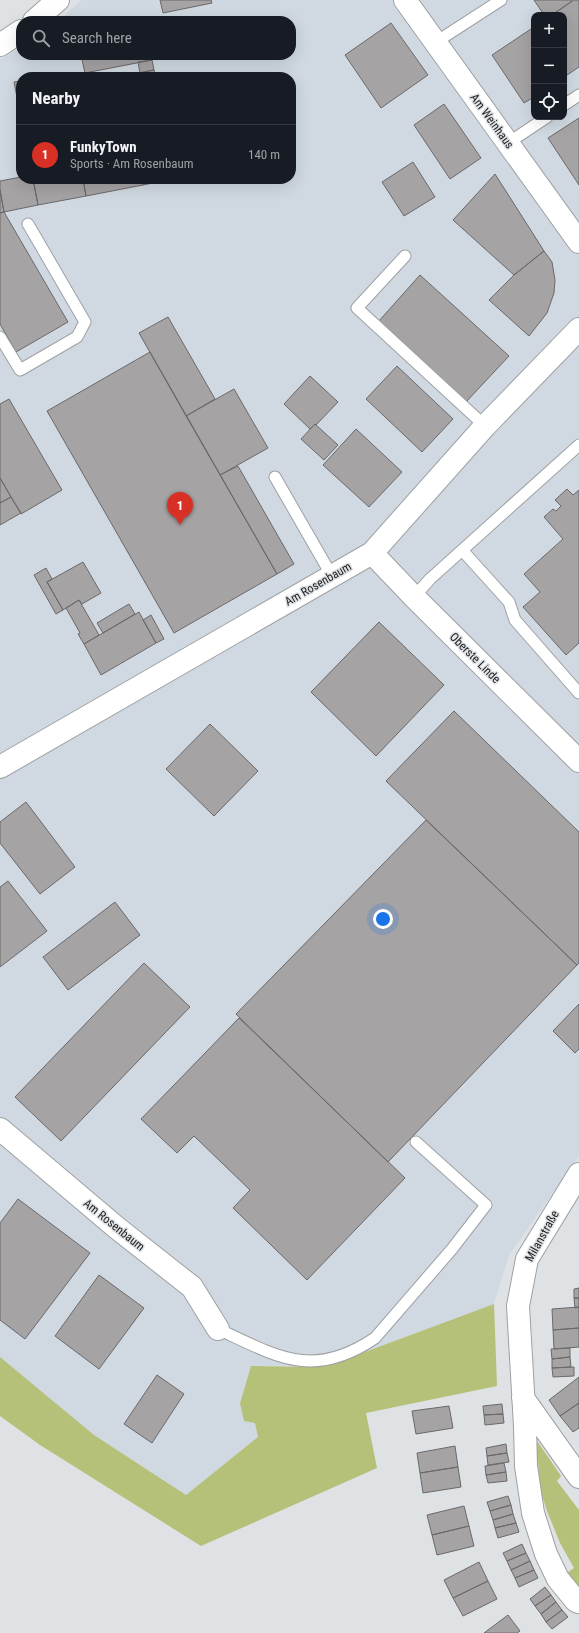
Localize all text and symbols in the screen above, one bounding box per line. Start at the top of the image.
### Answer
map controls [531,12,567,120]
button: + [531,12,567,48]
search box [16,16,296,60]
icon: search [30,27,52,49]
text: Search here [62,29,132,47]
button: − [531,48,567,84]
button: locate [531,84,567,120]
text: Nearby [32,88,80,108]
street label: Am Weinhaus [467,91,517,151]
text: FunkyTown [70,138,137,156]
text: 1 [42,147,48,162]
text: 140 m [248,147,280,162]
text: Sports · Am Rosenbaum [70,156,194,171]
pin: 1 [167,492,193,525]
street label: Am Rosenbaum [282,559,354,609]
street label: Oberste Linde [447,630,503,686]
your location [373,909,393,929]
street label: Am Rosenbaum [81,1196,147,1254]
street label: Milanstraße [522,1208,562,1264]

